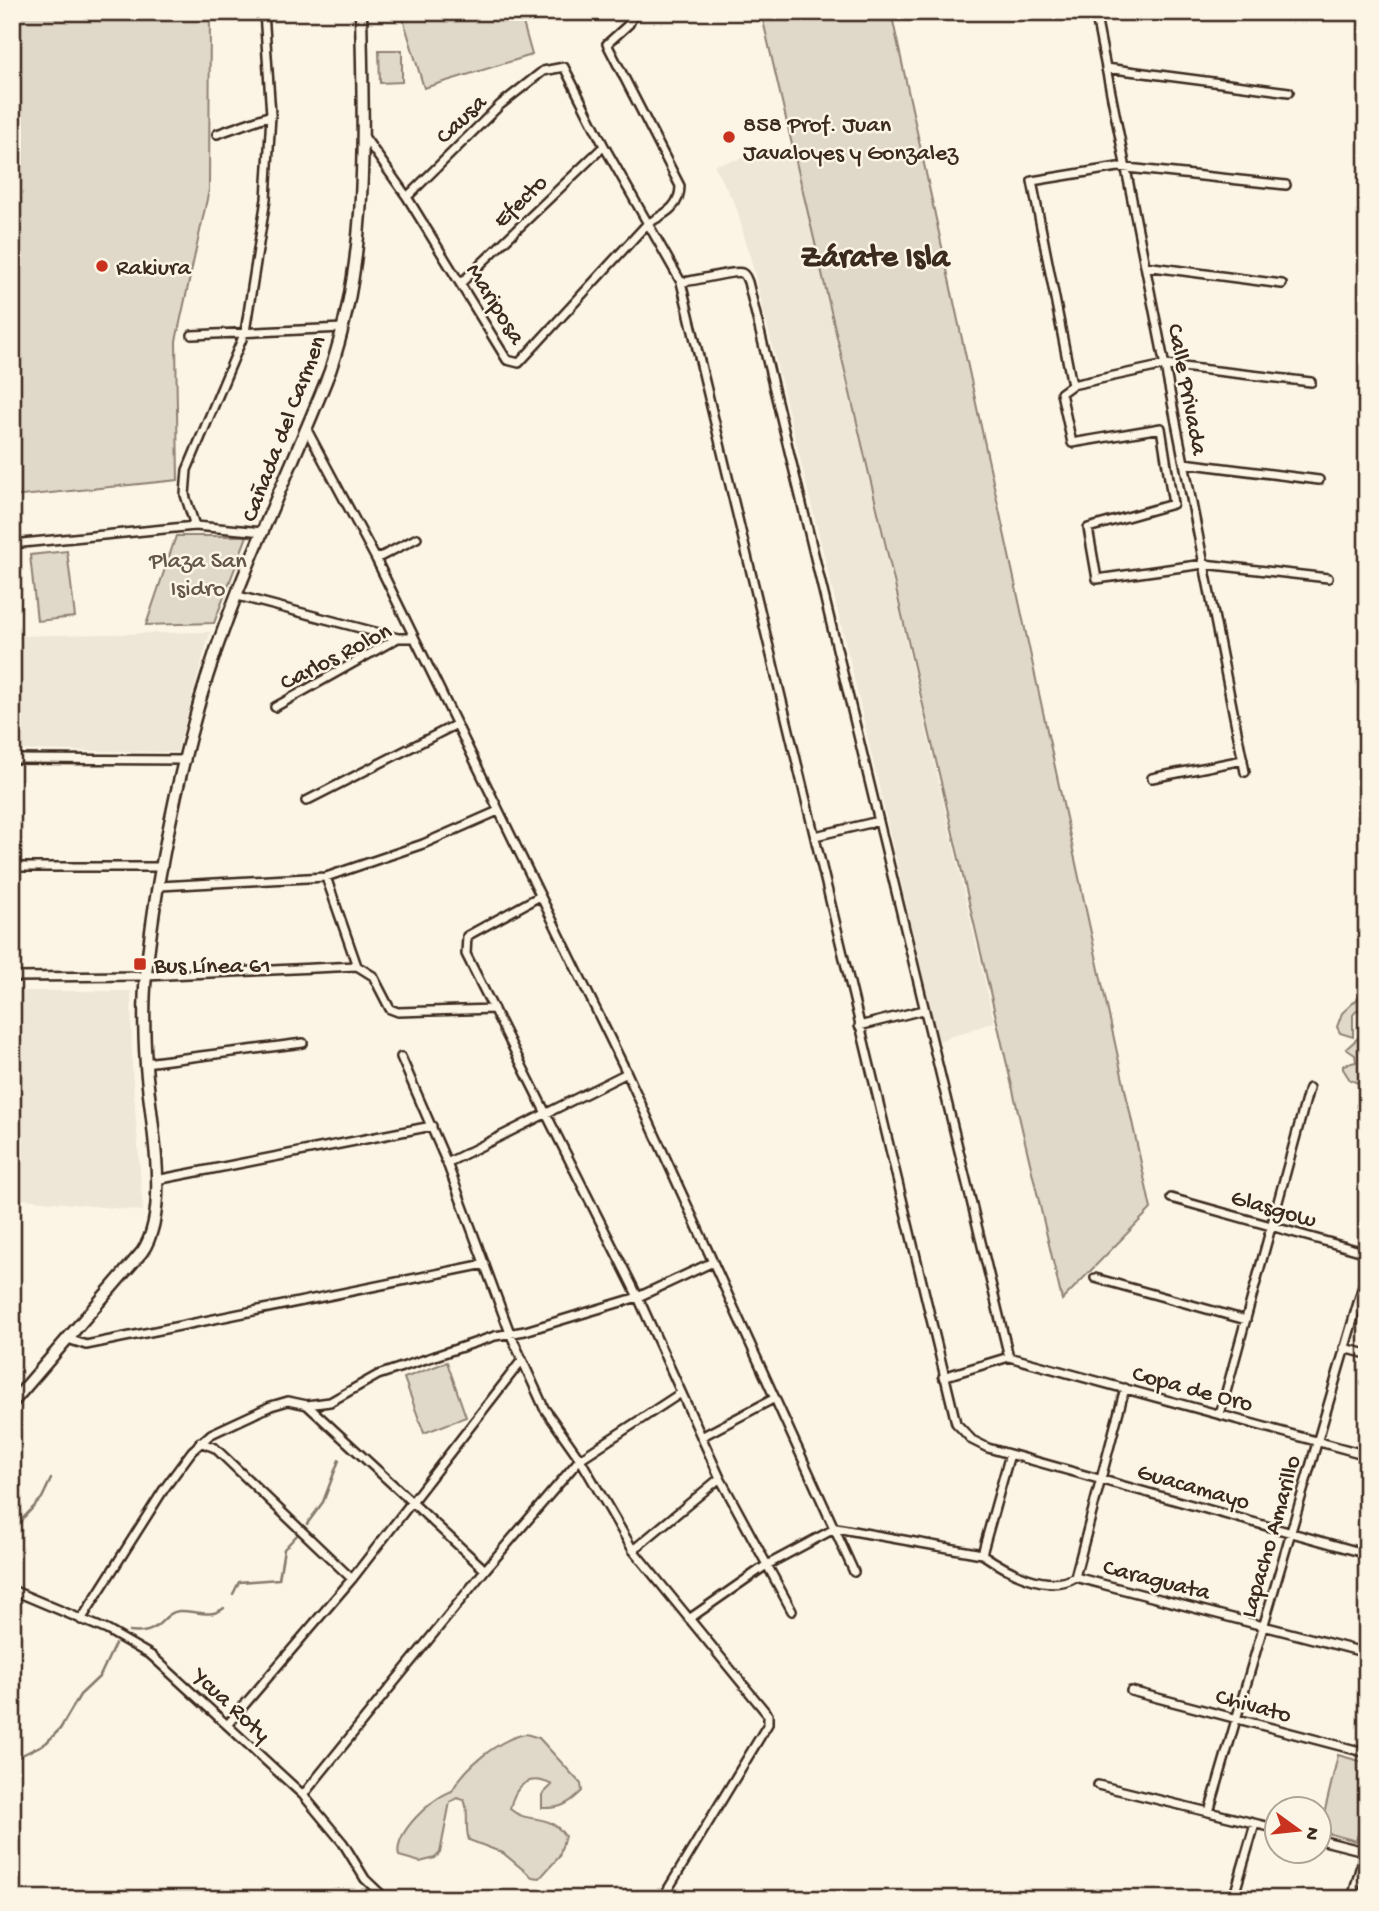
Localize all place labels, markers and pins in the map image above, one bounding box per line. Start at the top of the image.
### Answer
place label: 858 Prof. Juan Javaloyes y Gonzalez [743,112,959,169]
marker: 858 Prof. Juan Javaloyes y Gonzalez [721,129,737,145]
place label: Rakiura [116,255,192,284]
marker: Rakiura [94,258,110,274]
place label: Bus Línea 61 [153,953,271,982]
marker: Bus Línea 61 [132,956,148,972]

